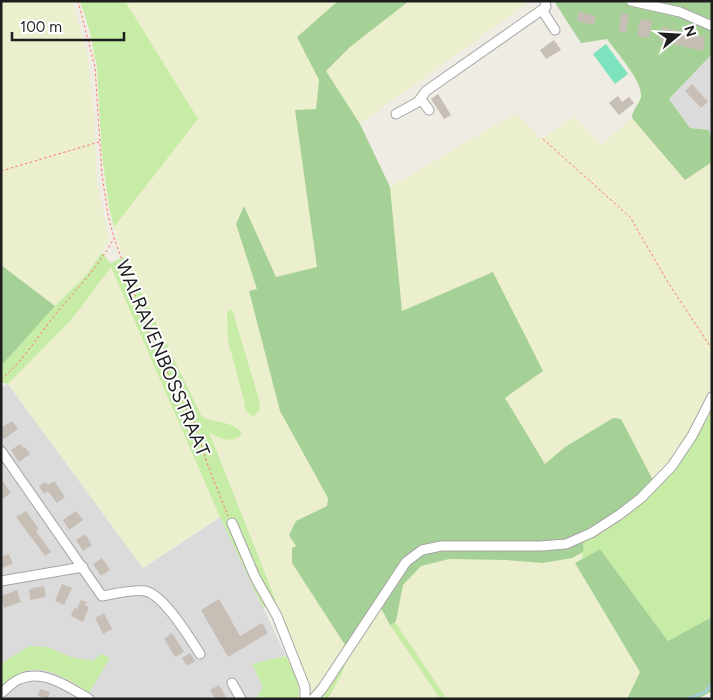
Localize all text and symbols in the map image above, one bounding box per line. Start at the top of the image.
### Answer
scale bar [12,10,125,42]
north arrow [653,10,703,60]
text: 100 m [20,18,62,36]
text: N [680,23,700,39]
street label: WALRAVENBOSSTRAAT [111,256,215,460]

